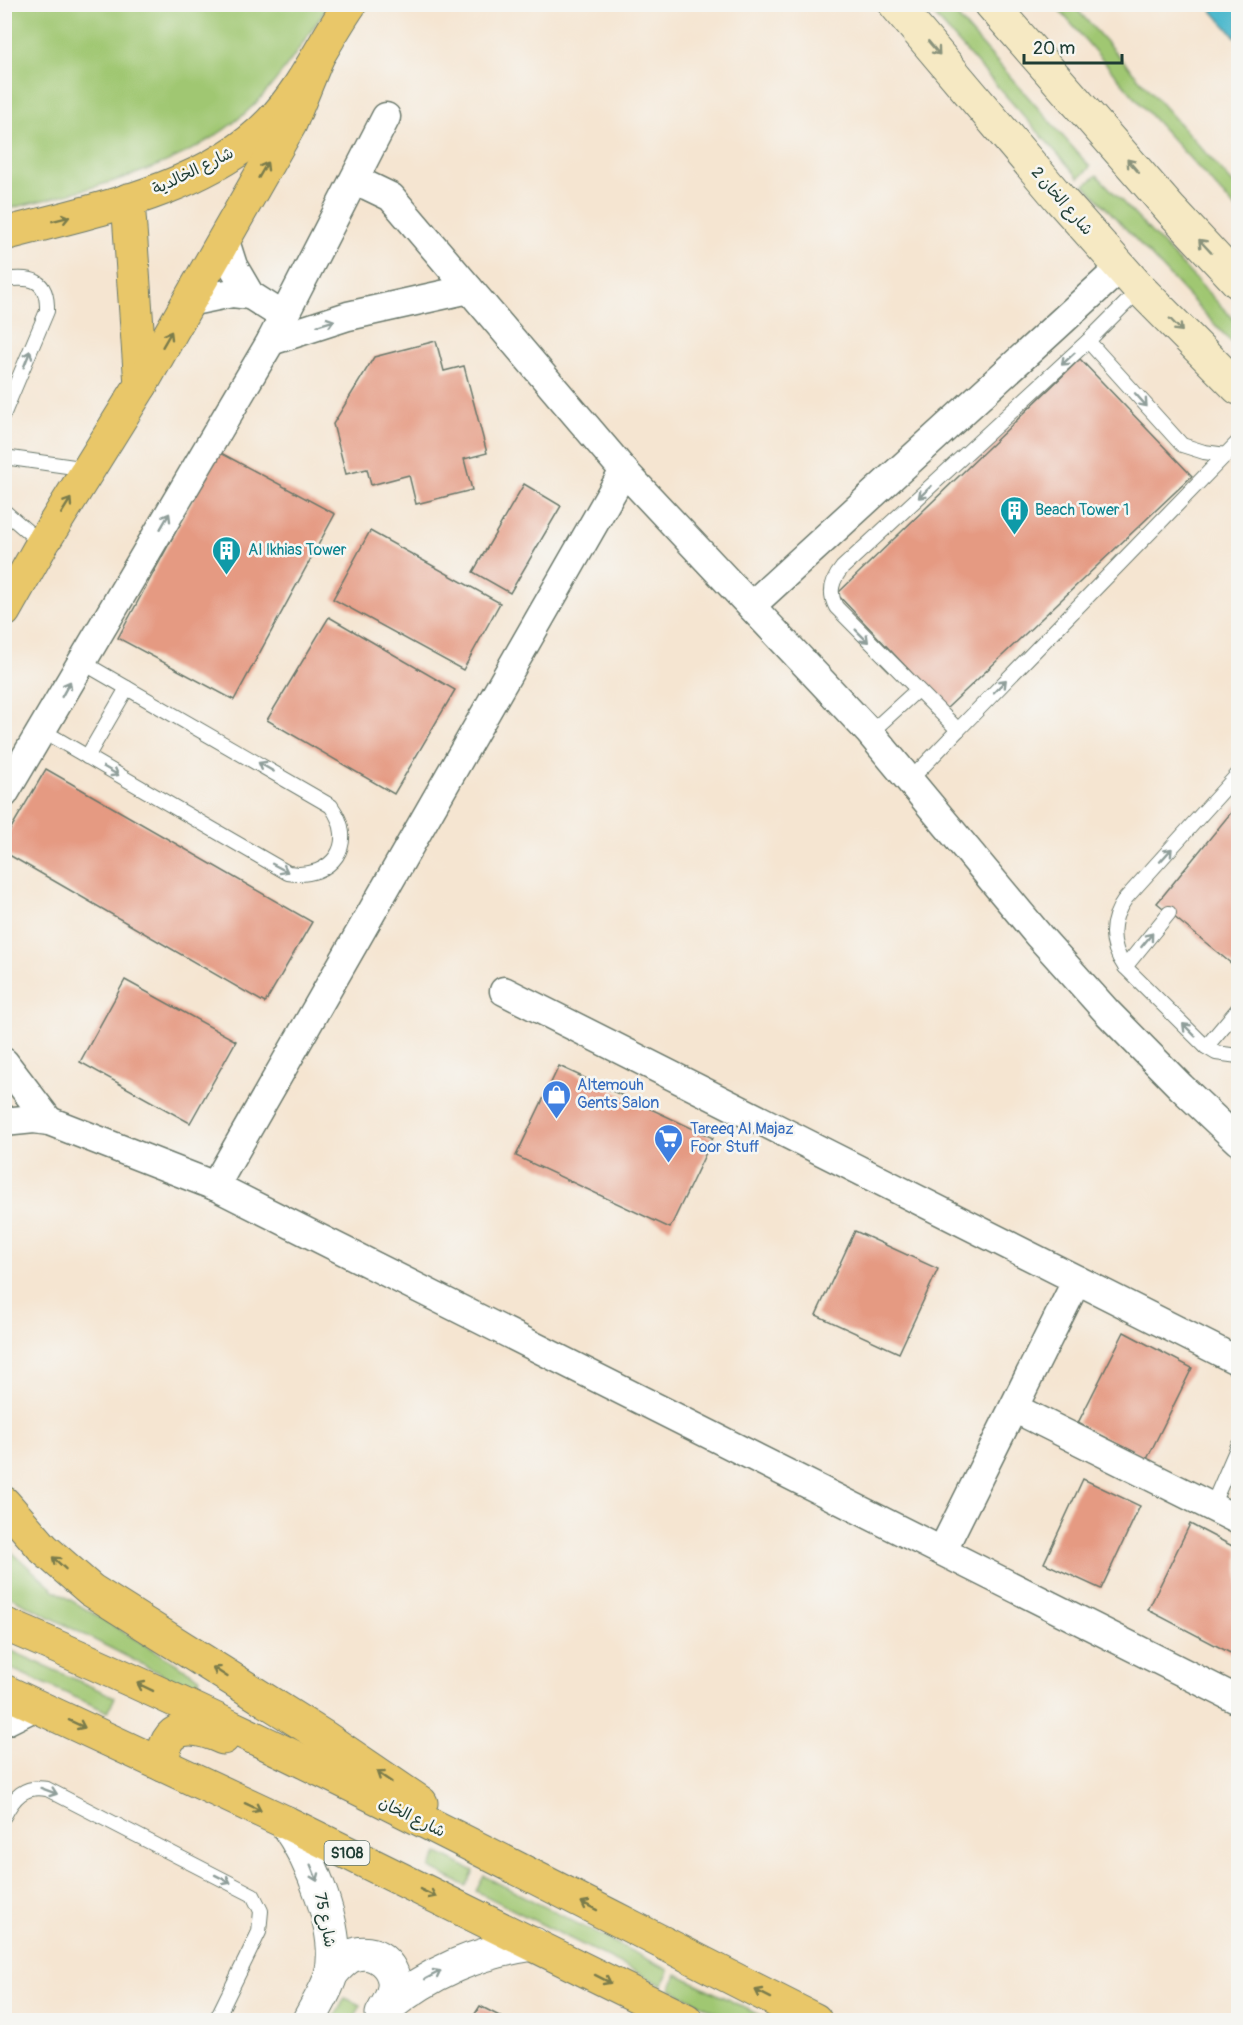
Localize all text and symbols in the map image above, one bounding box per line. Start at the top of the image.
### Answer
scale bar [1024,27,1122,65]
text: 20 m [1033,37,1075,60]
one-way arrow [927,40,940,56]
street label: شارع الخالدية [149,143,237,200]
one-way arrow [1126,159,1140,174]
one-way arrow [258,162,270,179]
street label: شارع الخان 2 [1026,163,1097,240]
one-way arrow [51,213,70,225]
one-way arrow [1198,239,1212,254]
one-way arrow [316,317,335,328]
one-way arrow [1169,317,1183,332]
one-way arrow [161,331,173,348]
one-way arrow [22,351,33,369]
one-way arrow [1061,352,1076,366]
one-way arrow [1134,392,1148,407]
one-way arrow [918,484,933,498]
building icon: Beach Tower 1 [998,494,1030,536]
one-way arrow [60,498,72,515]
place label: Beach Tower 1 [1035,500,1129,520]
one-way arrow [159,513,171,530]
building icon: Al Ikhias Tower [211,534,243,576]
place label: Al Ikhias Tower [248,540,347,560]
one-way arrow [855,628,870,643]
one-way arrow [993,679,1008,694]
one-way arrow [61,681,72,699]
one-way arrow [258,761,275,773]
one-way arrow [102,766,120,777]
one-way arrow [1159,848,1173,863]
one-way arrow [271,863,289,874]
one-way arrow [1141,932,1154,948]
one-way arrow [1182,1023,1197,1038]
place label: Altemouh Gents Salon [577,1075,659,1113]
shop icon: Altemouh Gents Salon [540,1078,572,1120]
place label: Tareeq Al Majaz Foor Stuff [690,1119,794,1157]
supermarket icon: Tareeq Al Majaz Foor Stuff [653,1122,685,1164]
one-way arrow [51,1556,66,1570]
one-way arrow [212,1666,229,1678]
one-way arrow [137,1681,155,1693]
one-way arrow [67,1719,85,1731]
one-way arrow [376,1771,393,1783]
one-way arrow [39,1786,57,1797]
street label: شارع الخان [375,1792,449,1843]
one-way arrow [244,1802,262,1814]
road number: S108 [324,1841,370,1865]
one-way arrow [309,1863,320,1882]
one-way arrow [213,1873,231,1885]
one-way arrow [419,1887,437,1899]
street label: شارع 75 [309,1891,340,1949]
one-way arrow [580,1900,598,1911]
one-way arrow [424,1969,441,1981]
one-way arrow [594,1974,612,1985]
one-way arrow [754,1988,772,1999]

